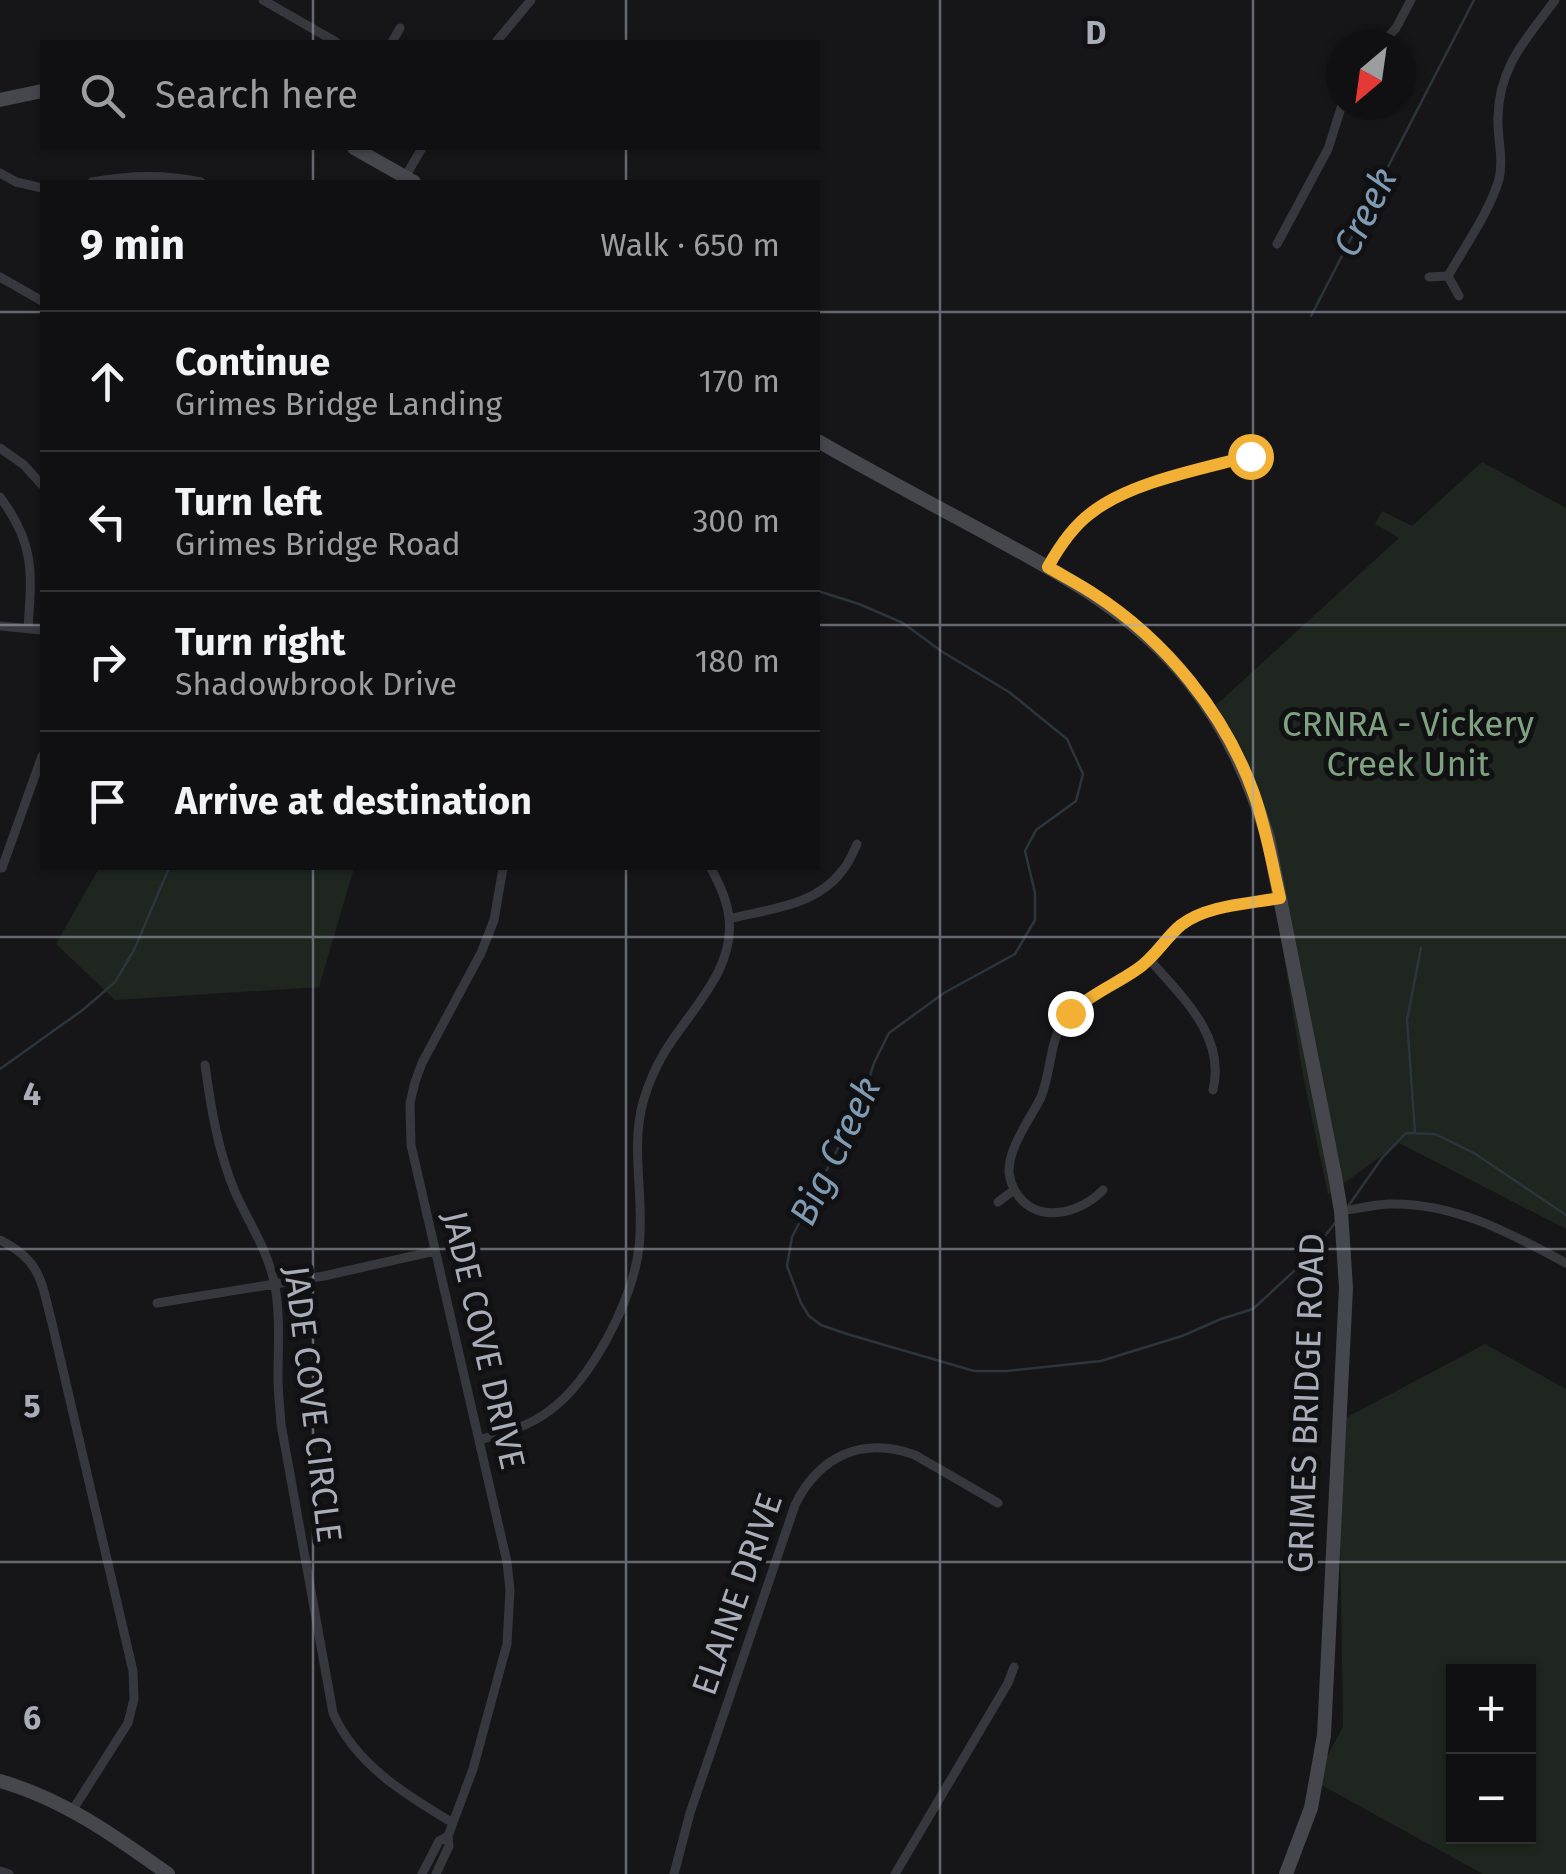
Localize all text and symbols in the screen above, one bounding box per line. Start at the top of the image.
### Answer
text: D [1086,14,1106,52]
north arrow [1326,30,1416,120]
search box [40,40,820,150]
icon: search [75,68,130,123]
text: Search here [155,72,358,118]
water label: Creek [1323,160,1407,264]
text: 9 min [80,220,185,270]
text: Walk · 650 m [600,226,780,264]
text: Continue [175,339,330,385]
icon: ahead [80,354,135,409]
text: 170 m [699,362,780,400]
text: Grimes Bridge Landing [175,385,502,423]
route start [1228,434,1274,480]
text: Turn left [175,479,322,525]
icon: left [80,494,135,549]
text: 300 m [692,502,780,540]
text: Grimes Bridge Road [175,525,461,563]
text: Turn right [175,619,345,665]
icon: right [80,634,135,689]
text: 180 m [695,642,780,680]
text: Shadowbrook Drive [175,665,457,703]
park label: CRNRA - Vickery Creek Unit [1282,703,1534,785]
icon: arrive [80,774,135,829]
text: Arrive at destination [175,778,532,824]
route end [1048,991,1094,1037]
water label: Big Creek [779,1069,891,1233]
text: 4 [23,1075,41,1113]
street label: JADE COVE DRIVE [434,1207,534,1473]
street label: GRIMES BRIDGE ROAD [1279,1232,1333,1574]
street label: JADE COVE CIRCLE [275,1263,351,1545]
text: 5 [23,1387,41,1425]
street label: ELAINE DRIVE [683,1488,791,1700]
map controls [1446,1664,1536,1844]
button: + [1446,1664,1536,1754]
text: 6 [23,1699,41,1737]
button: − [1446,1754,1536,1844]

